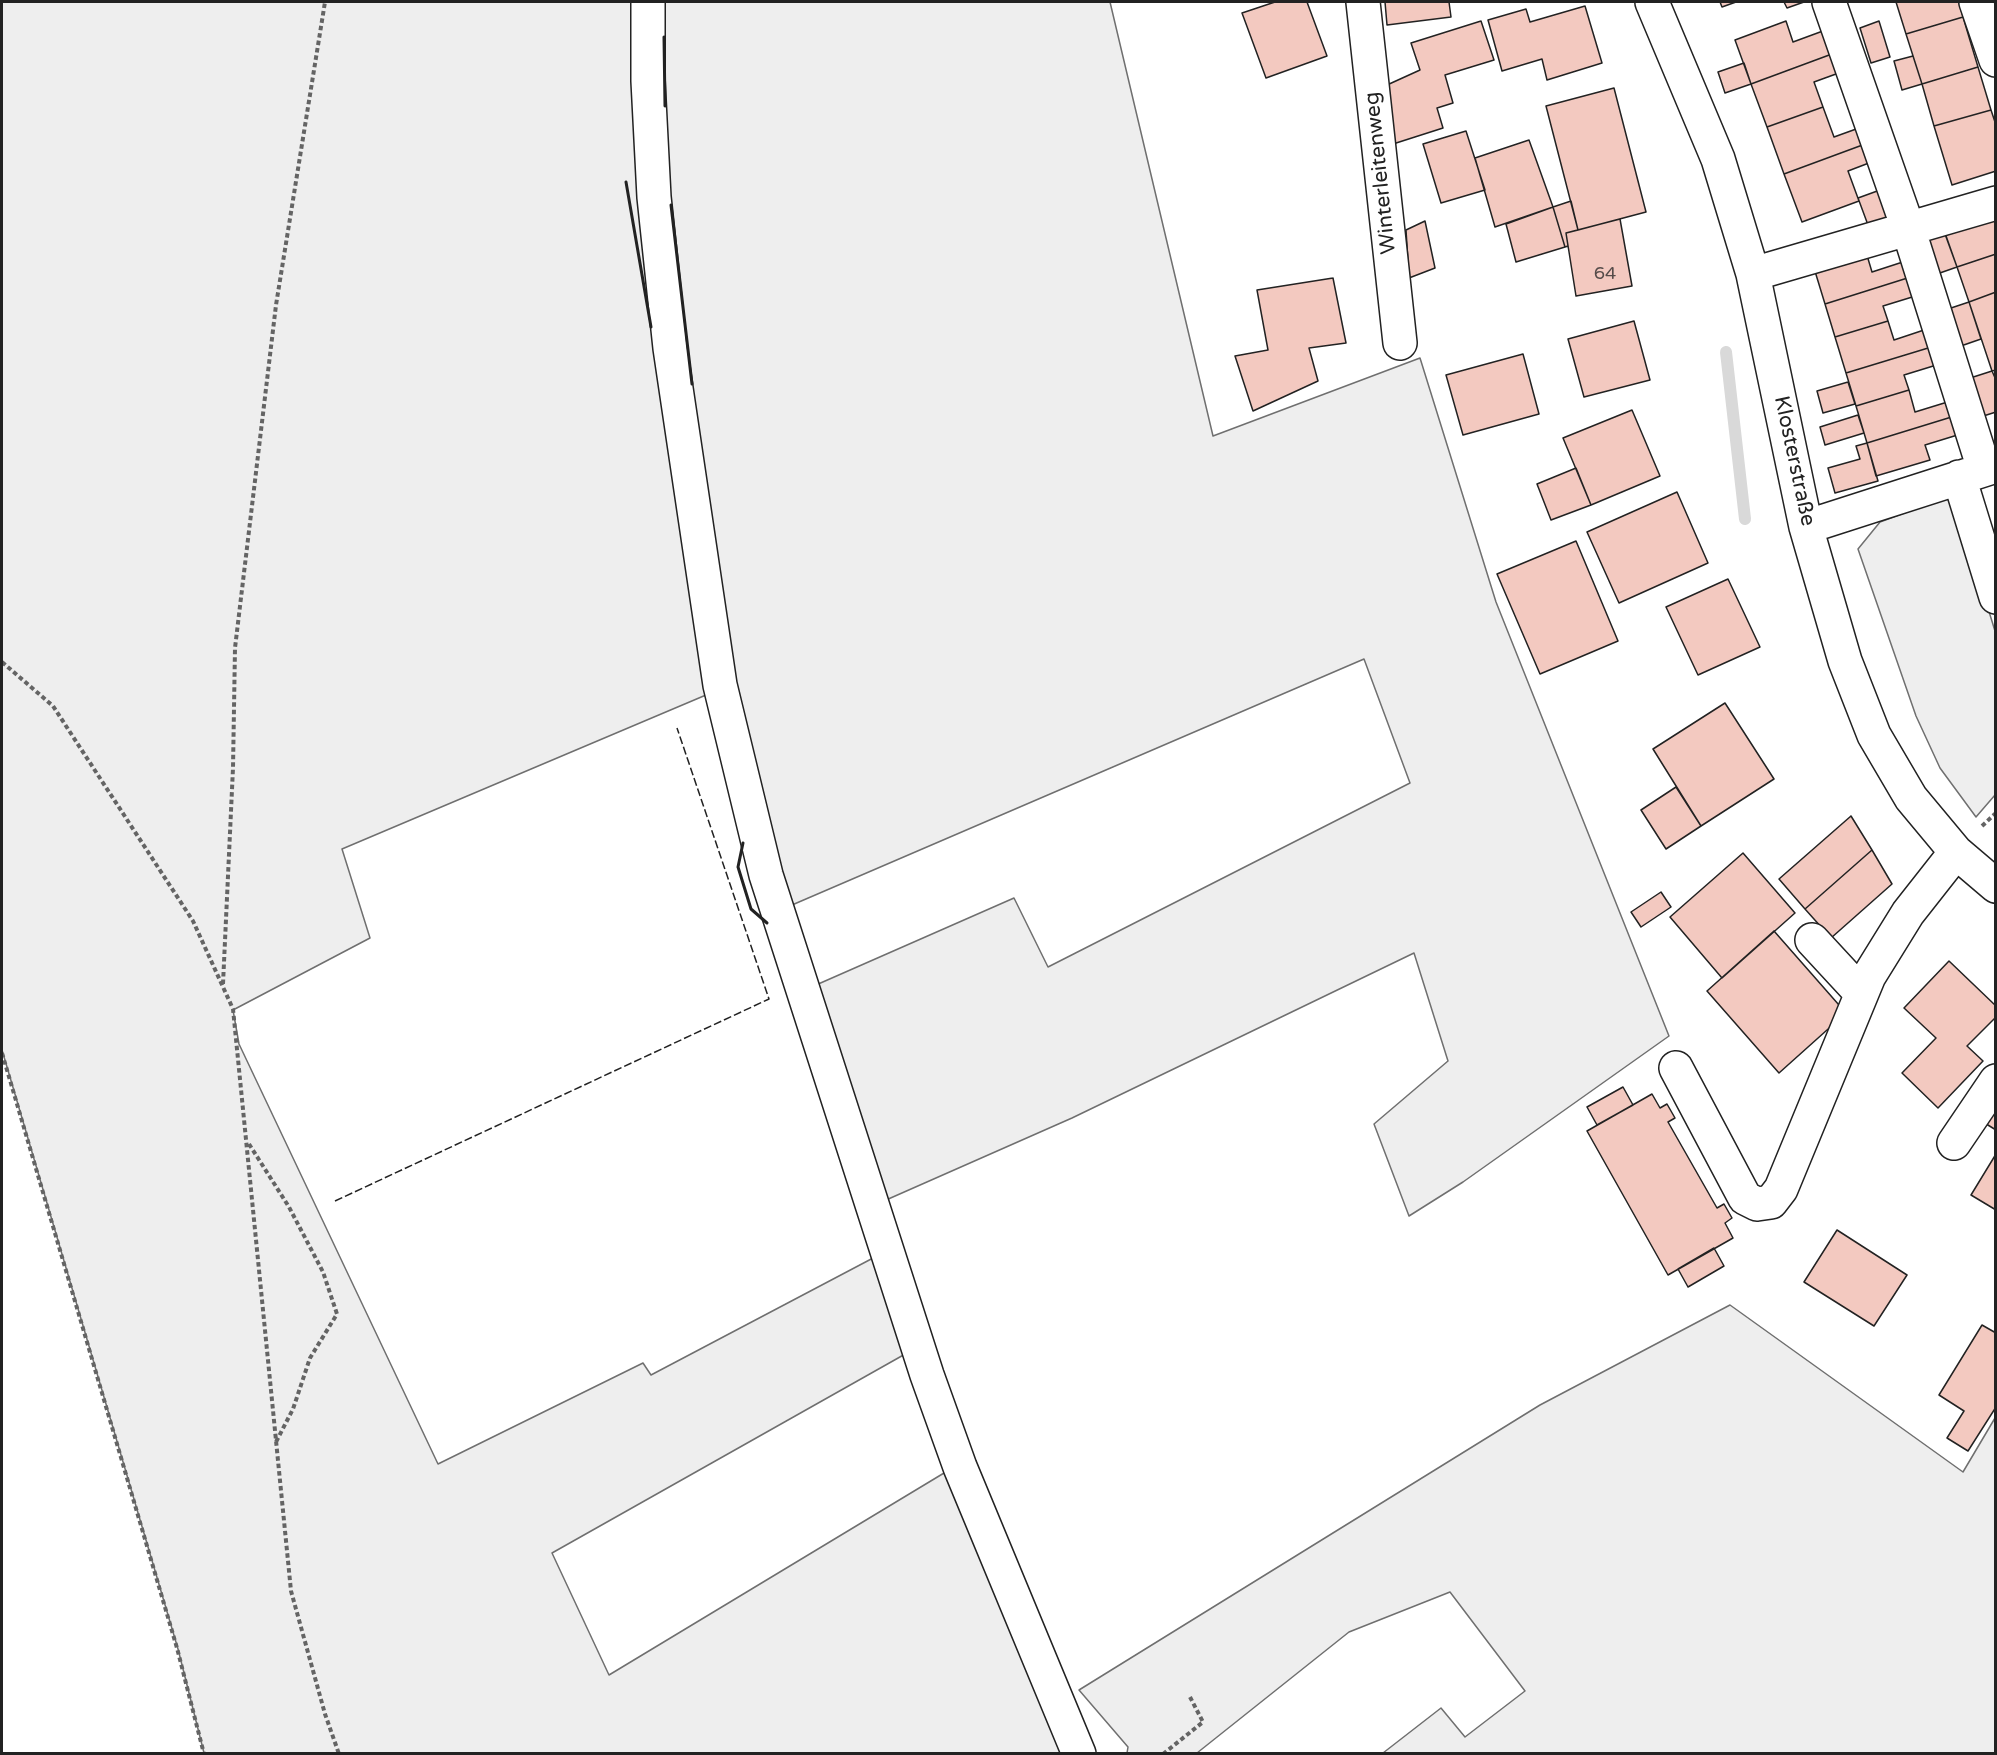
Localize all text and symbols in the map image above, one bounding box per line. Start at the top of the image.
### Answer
street label: Winterleitenweg [1360,91,1402,255]
house number: 64 [1594,263,1616,285]
street label: Klosterstraße [1768,394,1820,528]

